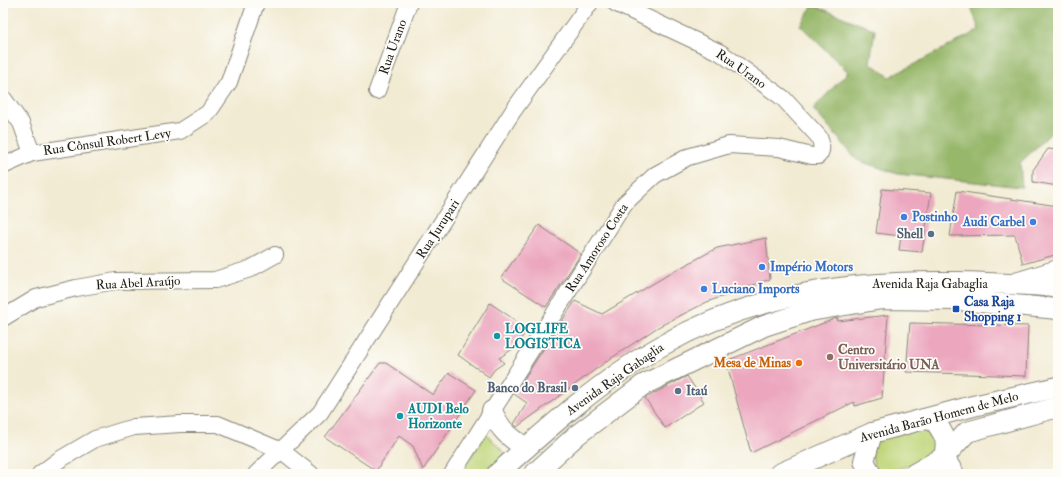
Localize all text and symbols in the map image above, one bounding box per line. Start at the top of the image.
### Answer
street label: Rua Urano [376,17,410,77]
street label: Rua Urano [713,46,769,92]
street label: Rua Cônsul Robert Levy [42,125,172,160]
street label: Rua Jurupari [413,196,464,262]
street label: Rua Amoroso Costa [562,200,632,295]
place label: Postinho [912,209,958,225]
marker: Postinho [899,212,909,222]
place label: Audi Carbel [962,214,1026,230]
marker: Audi Carbel [1028,217,1038,227]
place label: Shell [897,226,924,242]
marker: Shell [926,229,936,239]
place label: Império Motors [770,259,853,276]
marker: Império Motors [757,262,767,272]
street label: Rua Abel Araújo [95,273,181,293]
street label: Avenida Raja Gabaglia [871,276,989,292]
place label: Luciano Imports [712,281,800,298]
marker: Luciano Imports [699,284,709,294]
place label: Casa Raja Shopping 1 [964,294,1022,326]
marker: Casa Raja Shopping 1 [951,304,961,314]
place label: LOGLIFE LOGISTICA [505,321,582,352]
marker: LOGLIFE LOGISTICA [492,331,502,341]
street label: Avenida Raja Gabaglia [562,339,668,419]
place label: Centro Universitário UNA [838,342,940,373]
marker: Centro Universitário UNA [825,352,835,362]
place label: Mesa de Minas [713,355,792,371]
marker: Mesa de Minas [794,358,804,368]
place label: Banco do Brasil [487,380,568,396]
marker: Banco do Brasil [570,383,580,393]
place label: Itaú [686,383,708,399]
marker: Itaú [673,386,683,396]
street label: Avenida Barão Homem de Melo [857,388,1020,446]
place label: AUDI Belo Horizonte [407,401,469,432]
marker: AUDI Belo Horizonte [395,411,405,421]

